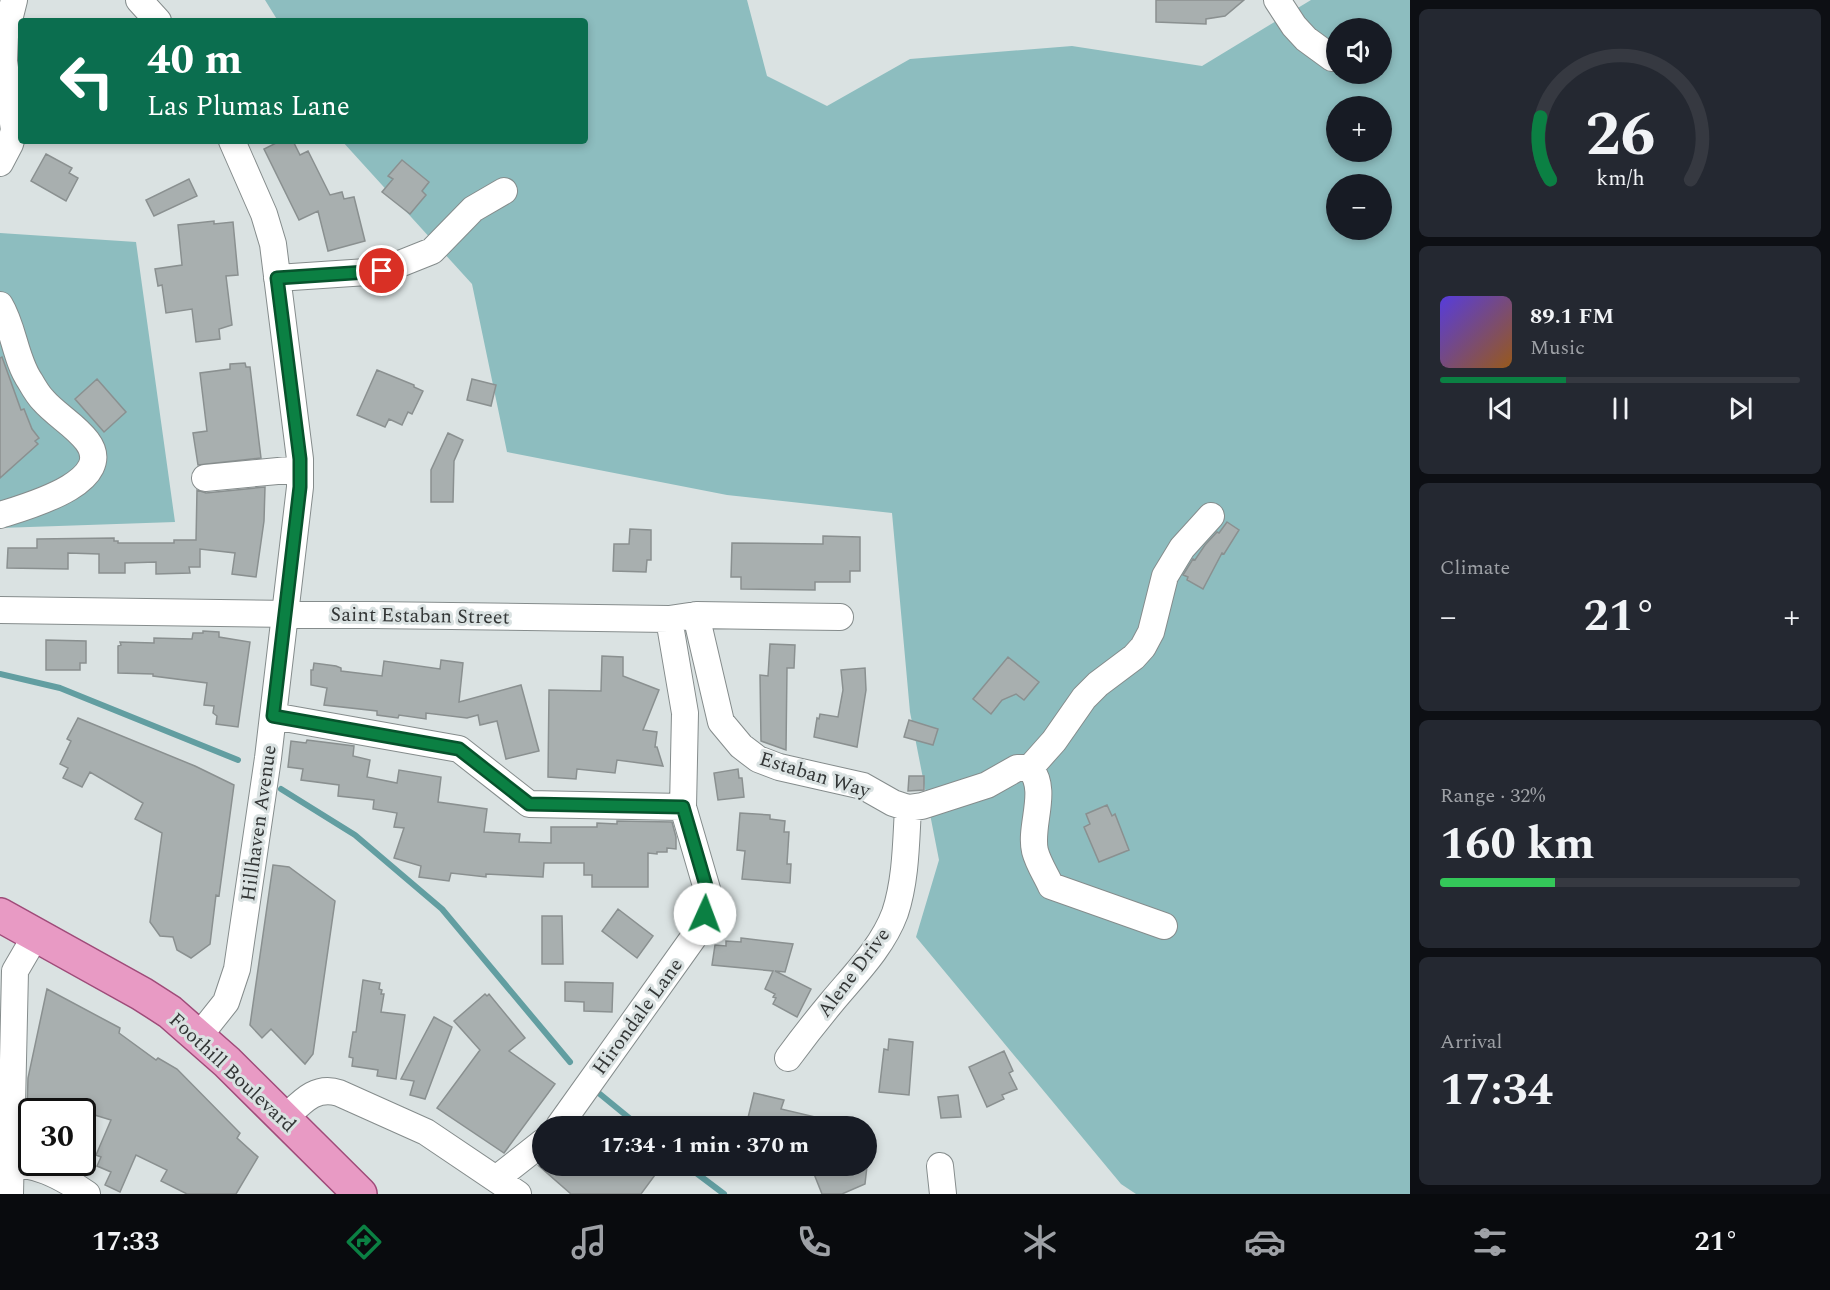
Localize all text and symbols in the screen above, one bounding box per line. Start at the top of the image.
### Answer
map controls [1326,18,1392,240]
button: sound [1326,18,1392,84]
text: 40 m [147,29,242,92]
icon: left [48,42,126,120]
text: Las Plumas Lane [147,86,350,128]
text: 26 [1585,88,1655,183]
button: + [1326,96,1392,162]
text: km/h [1596,162,1644,195]
button: − [1326,174,1392,240]
pin [356,245,407,296]
icon: arrive [365,254,398,287]
text: 89.1 FM [1530,300,1614,333]
text: Music [1530,333,1585,363]
icon: previous [1484,392,1517,425]
icon: pause [1604,392,1637,425]
icon: next [1724,392,1757,425]
text: Climate [1440,553,1510,583]
text: 21° [1584,582,1657,651]
text: − [1440,592,1457,642]
text: + [1784,592,1800,642]
street label: Saint Estaban Street [330,599,510,633]
street label: Hillhaven Avenue [233,743,285,903]
street label: Estaban Way [756,744,875,806]
text: Range · 32% [1440,781,1545,811]
text: 160 km [1440,810,1595,879]
position arrow [673,882,737,946]
street label: Alene Drive [810,921,898,1024]
street label: Hirondale Lane [585,952,691,1081]
street label: Foothill Boulevard [162,1006,303,1140]
text: Arrival [1440,1027,1502,1057]
text: 17:34 [1440,1056,1553,1125]
speed limit sign: 30 [18,1098,96,1176]
text: 17:34 · 1 min · 370 m [600,1129,809,1162]
text: 17:33 [92,1221,159,1263]
icon: directions [343,1221,385,1263]
icon: music [568,1221,610,1263]
icon: phone [793,1221,835,1263]
icon: climate [1019,1221,1061,1263]
icon: car [1244,1221,1286,1263]
icon: filters [1469,1221,1511,1263]
text: 21° [1695,1221,1738,1263]

